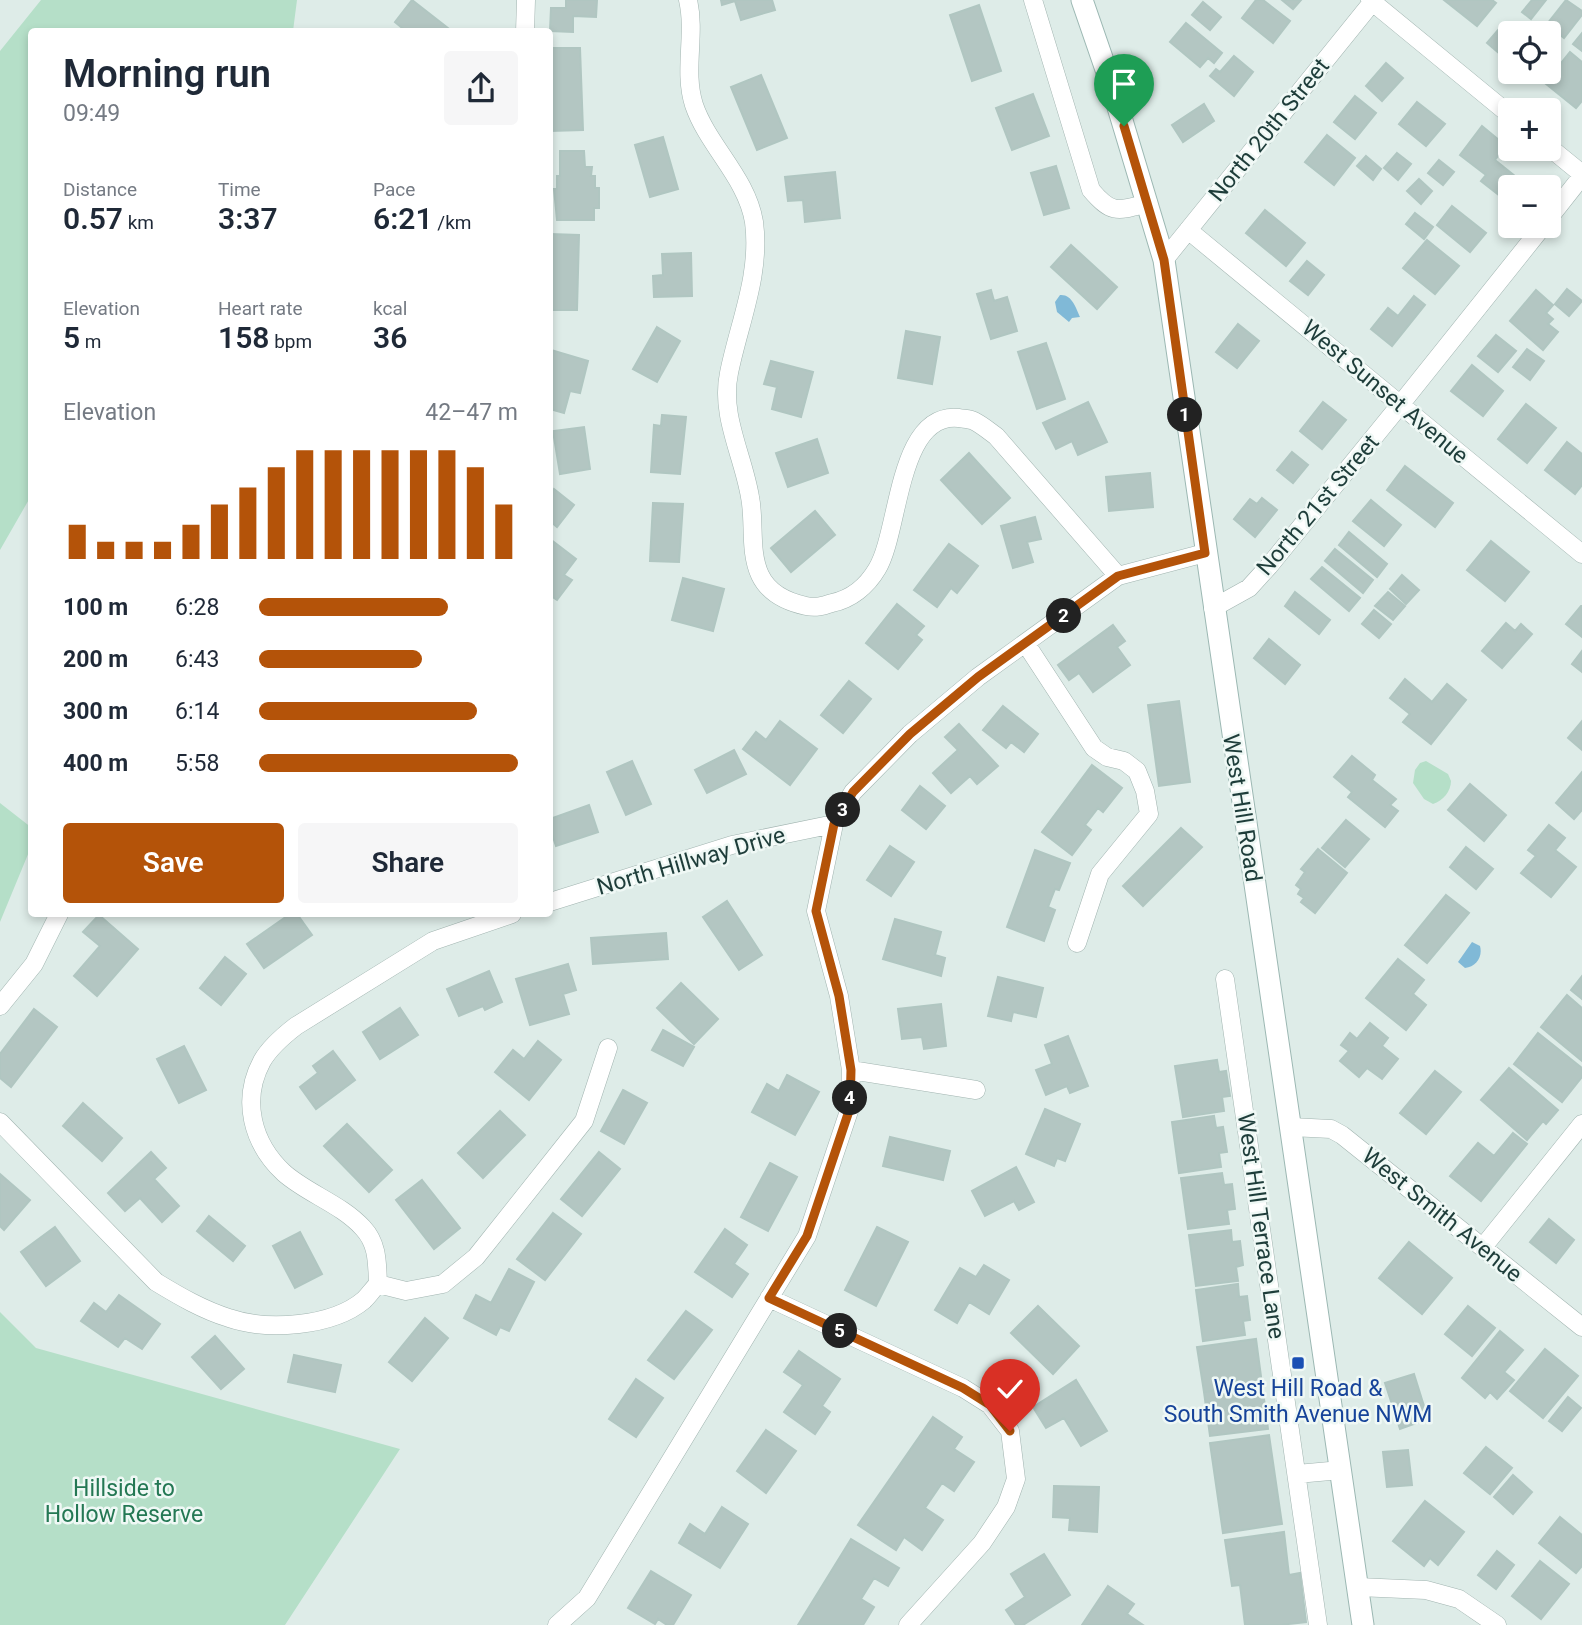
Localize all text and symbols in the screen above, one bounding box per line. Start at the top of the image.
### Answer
map controls [1498,21,1561,238]
button: locate [1498,21,1561,84]
button: share [444,51,518,125]
text: Morning run [63,52,271,96]
street label: North 20th Street [1203,53,1335,207]
pin [1094,54,1154,126]
icon: arrive [1105,65,1143,103]
button: + [1498,98,1561,161]
text: 09:49 [63,100,120,127]
button: − [1498,175,1561,238]
text: Distance [63,178,137,201]
text: Time [218,178,261,201]
text: Pace [373,178,415,201]
text: 0.57 [63,201,123,236]
text: 3:37 [218,201,278,236]
text: 6:21 [373,201,433,236]
text: km [123,211,154,234]
text: /km [433,211,471,234]
text: Elevation [63,297,140,320]
text: Heart rate [218,297,303,320]
text: kcal [373,297,407,320]
street label: West Sunset Avenue [1296,315,1474,469]
text: 5 [63,320,80,355]
text: 158 [218,320,269,355]
text: 36 [373,320,407,355]
text: m [80,330,102,353]
text: bpm [269,330,312,353]
pin: 1 [1168,398,1202,432]
text: Elevation [63,399,156,426]
text: 42–47 m [425,399,518,426]
text: 1 [1179,403,1190,426]
street label: North 21st Street [1251,429,1385,581]
text: 100 m [63,594,128,621]
text: 6:28 [175,594,219,621]
pin: 2 [1046,598,1082,634]
text: 2 [1058,604,1069,627]
text: 200 m [63,646,128,673]
text: 6:43 [175,646,219,673]
text: 300 m [63,698,128,725]
text: 6:14 [175,698,219,725]
street label: West Hill Road [1217,732,1267,884]
text: 400 m [63,750,128,777]
text: 5:58 [175,750,219,777]
pin: 3 [826,792,860,828]
text: 3 [837,798,848,821]
street label: North Hillway Drive [594,821,788,901]
button: Save [63,823,284,903]
button: Share [298,823,518,903]
pin: 4 [832,1080,868,1116]
text: 4 [844,1086,855,1109]
street label: West Hill Terrace Lane [1232,1111,1290,1341]
street label: West Smith Avenue [1357,1142,1527,1288]
pin: 5 [822,1314,858,1348]
text: 5 [834,1319,845,1342]
marker: West Hill Road & South Smith Avenue NWM [1290,1355,1306,1371]
pin [980,1359,1040,1431]
icon: check [991,1370,1029,1408]
place label: West Hill Road & South Smith Avenue NWM [1164,1375,1432,1428]
park label: Hillside to Hollow Reserve [45,1475,203,1528]

